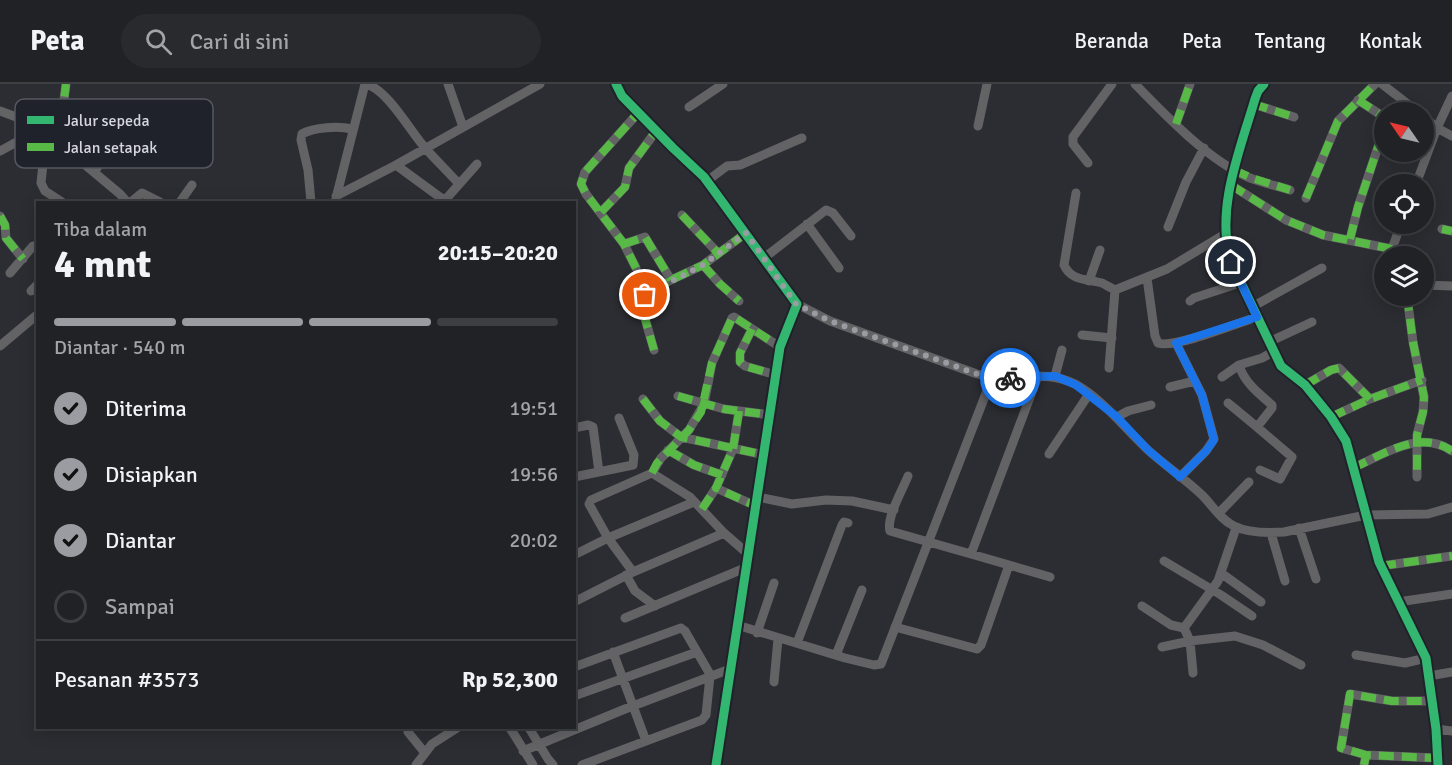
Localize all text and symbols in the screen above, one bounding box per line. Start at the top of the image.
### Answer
search box [121,14,541,68]
text: Peta [30,24,85,58]
icon: search [142,25,175,58]
text: Cari di sini [190,28,289,55]
text: Beranda [1074,28,1149,54]
text: Peta [1182,28,1222,54]
text: Tentang [1255,28,1326,54]
text: Kontak [1359,28,1422,54]
legend [15,99,213,168]
north arrow [1374,102,1434,162]
map controls [1374,102,1434,306]
text: Jalur sepeda [64,111,150,131]
text: Jalan setapak [64,138,157,158]
button: locate [1374,174,1434,234]
text: Tiba dalam [54,217,147,242]
pin [1205,236,1256,287]
text: 20:15–20:20 [438,239,558,266]
text: 4 mnt [54,240,151,288]
icon: home [1214,245,1247,278]
button: layers [1374,246,1434,306]
pin [619,269,670,320]
icon: bag [628,278,661,311]
text: Diantar · 540 m [54,335,186,360]
courier [980,348,1040,408]
icon: bike [994,362,1027,395]
icon: check [54,392,87,425]
text: Diterima [105,395,187,422]
text: 19:51 [509,396,558,421]
icon: check [54,458,87,491]
text: Disiapkan [105,461,198,488]
text: 19:56 [509,462,558,487]
icon: check [54,524,87,557]
text: Diantar [105,527,175,554]
text: 20:02 [509,528,558,553]
text: Sampai [105,593,175,620]
text: Pesanan #3573 [54,666,199,693]
text: Rp 52,300 [462,666,558,693]

